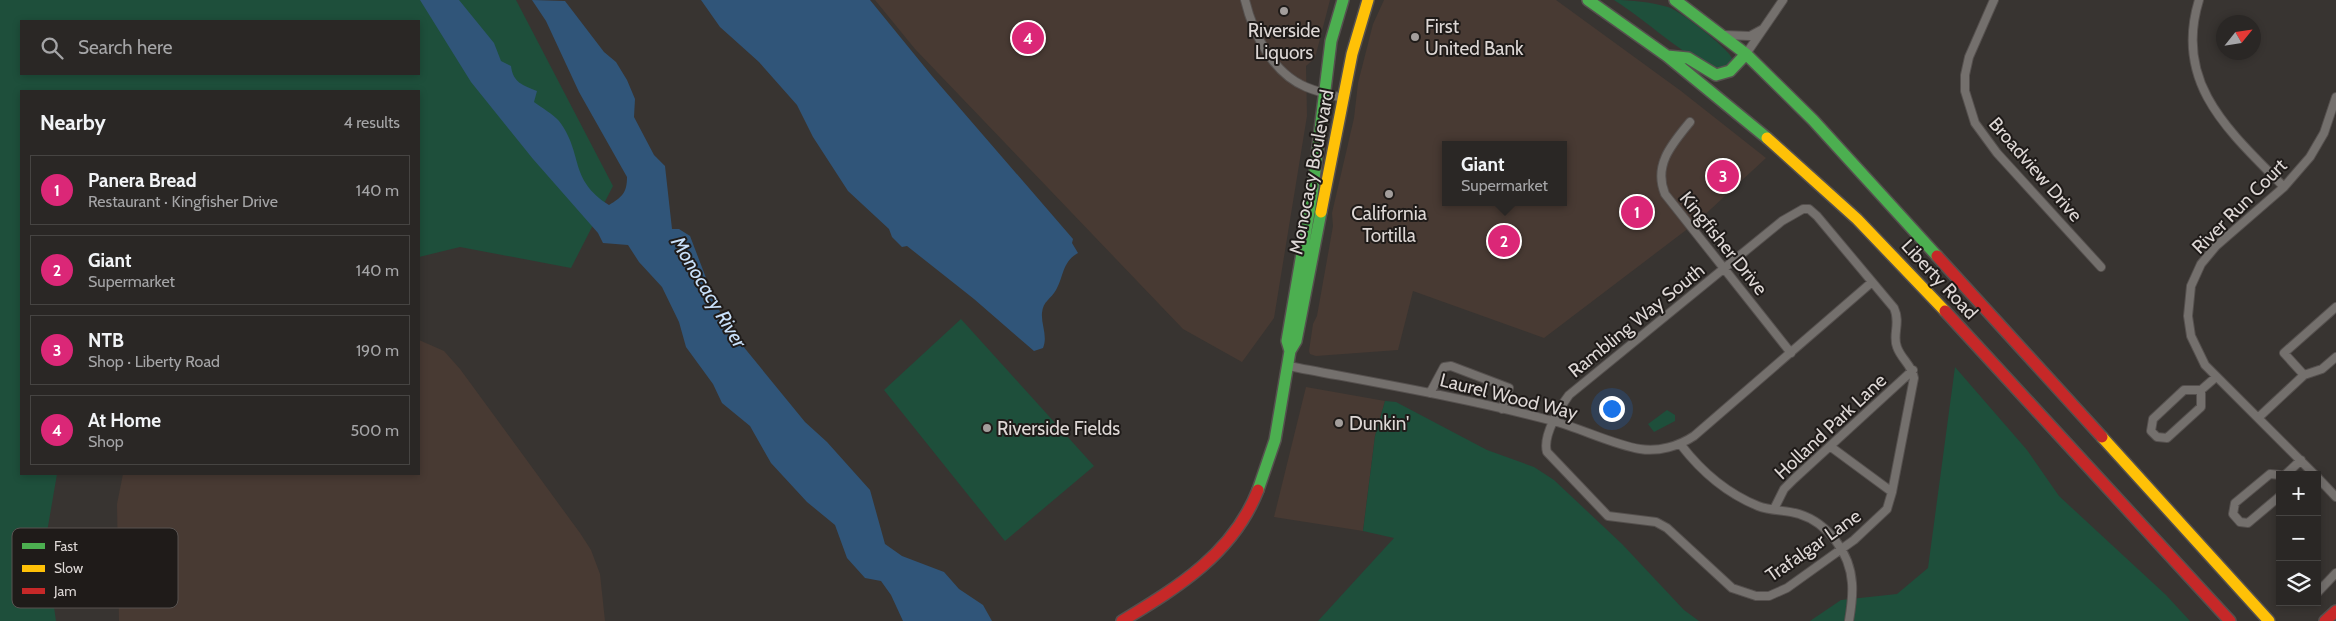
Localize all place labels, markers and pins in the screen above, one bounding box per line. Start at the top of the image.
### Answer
marker: Riverside Liquors [1278,5,1290,17]
place label: First United Bank [1425,15,1524,60]
pin: 4 [1012,19,1044,57]
place label: Riverside Liquors [1248,19,1320,64]
marker: First United Bank [1409,31,1421,43]
pin: 3 [1707,157,1739,195]
marker: California Tortilla [1383,188,1395,200]
pin: 1 [1621,193,1653,231]
place label: California Tortilla [1351,202,1427,247]
pin: 2 [1488,222,1520,260]
place label: Dunkin' [1349,412,1409,435]
place label: Riverside Fields [997,417,1120,440]
marker: Dunkin' [1333,417,1345,429]
marker: Riverside Fields [981,422,993,434]

